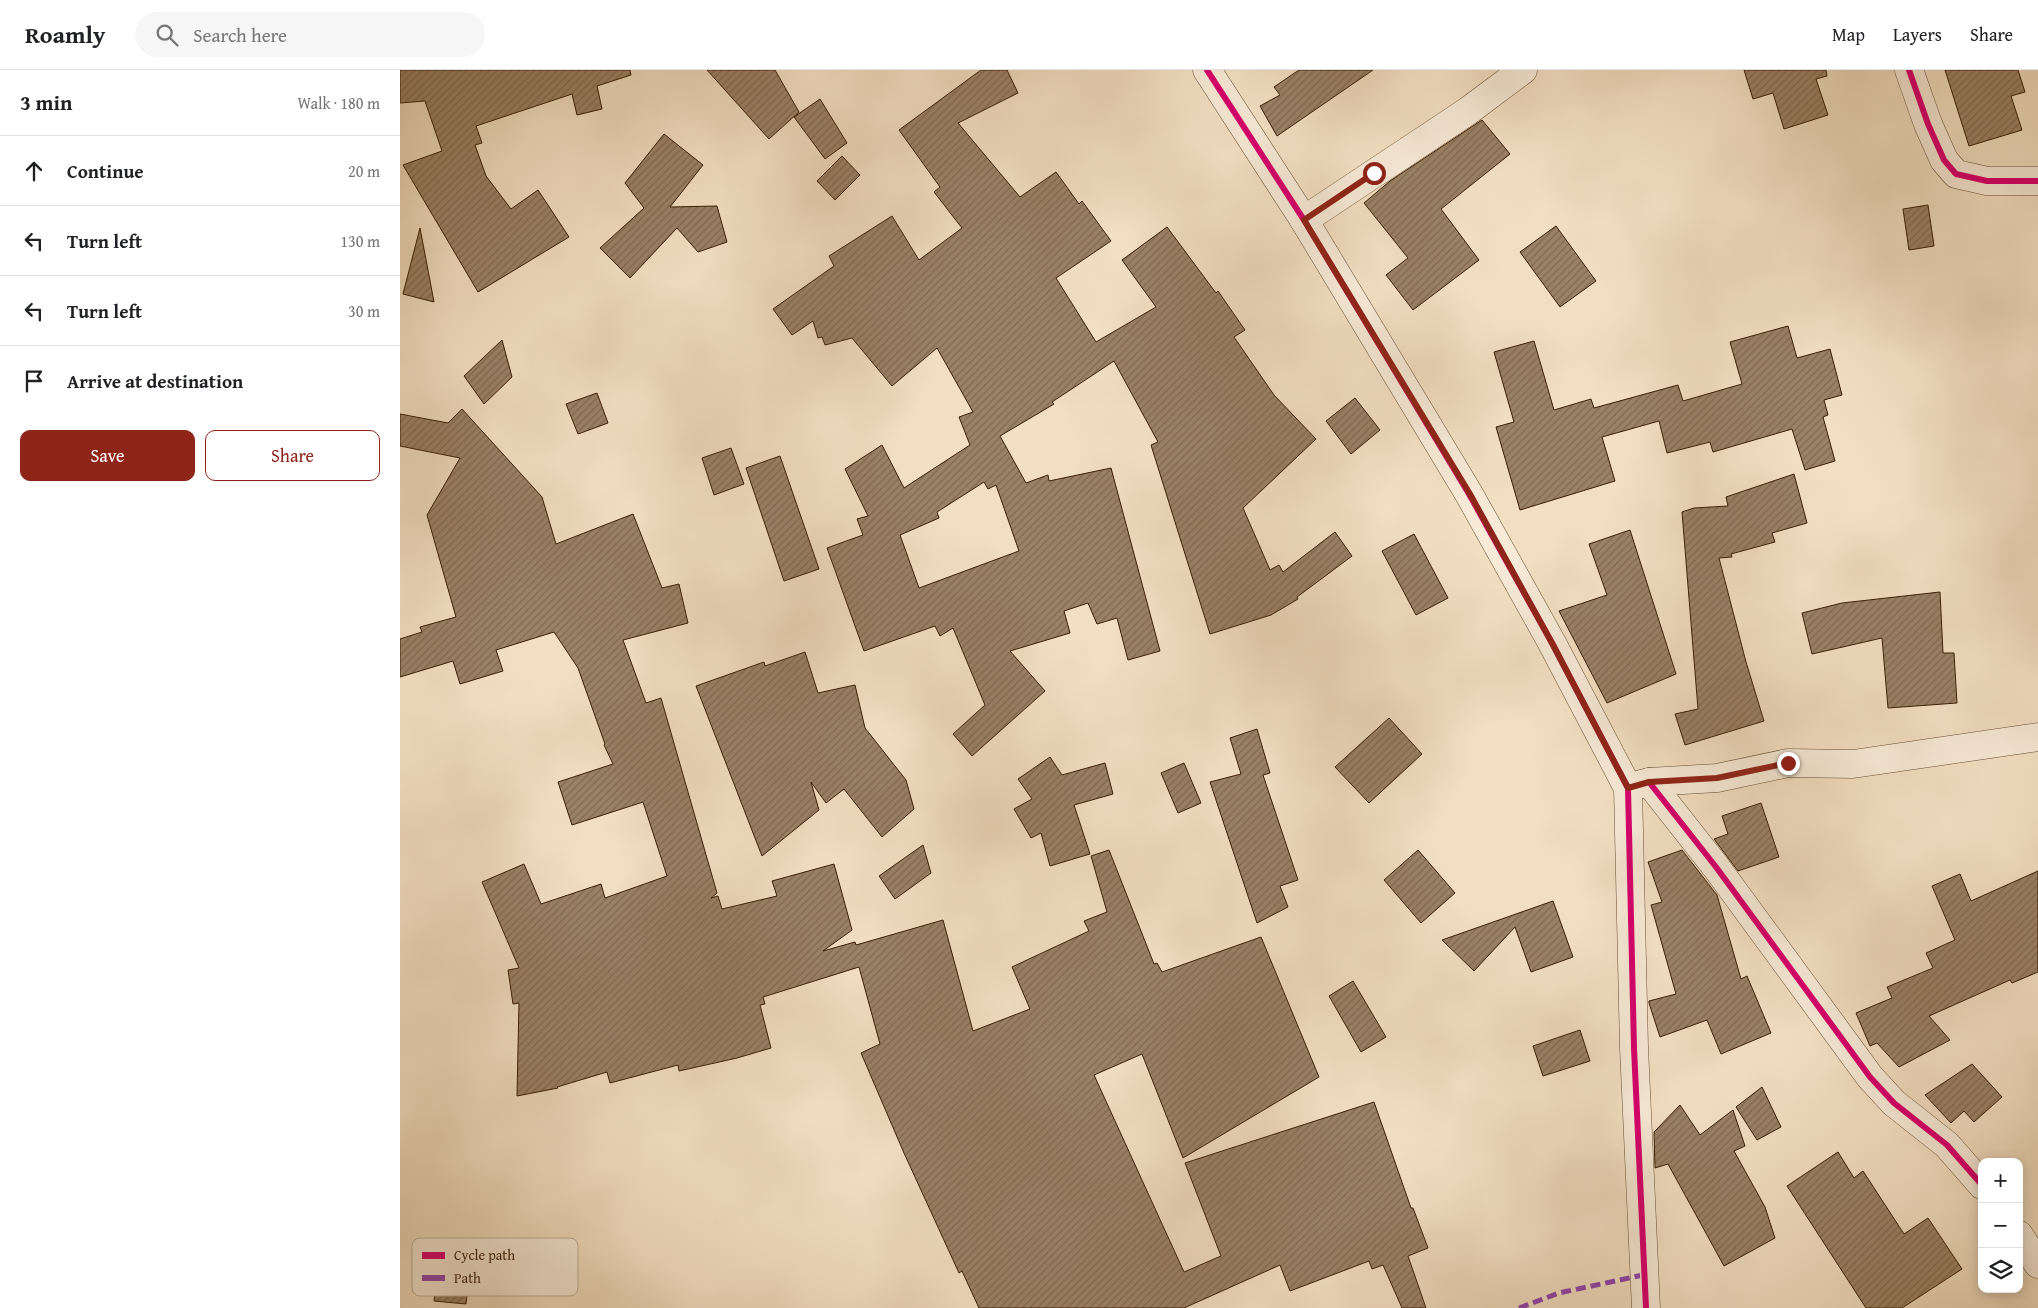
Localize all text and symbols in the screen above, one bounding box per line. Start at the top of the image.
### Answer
search box [135,12,485,57]
text: Roamly [25,17,105,52]
icon: search [153,21,181,49]
text: Search here [193,21,287,49]
text: Map [1832,21,1865,48]
text: Layers [1893,21,1942,48]
text: Share [1970,21,2013,48]
text: 3 min [20,87,72,118]
text: Walk · 180 m [297,91,380,115]
icon: ahead [20,157,48,185]
text: Continue [67,157,144,185]
text: 20 m [348,159,380,183]
route start [1363,162,1386,185]
icon: left [20,227,48,255]
text: Turn left [67,227,142,255]
text: 130 m [340,229,380,253]
icon: left [20,297,48,325]
text: Turn left [67,297,142,325]
text: 30 m [348,299,380,323]
icon: arrive [20,367,48,395]
text: Arrive at destination [67,367,243,395]
button: Save [20,430,195,481]
button: Share [205,430,380,481]
route end [1777,752,1800,775]
map controls [1978,1158,2023,1293]
button: + [1978,1158,2023,1203]
button: − [1978,1203,2023,1248]
legend [412,1238,578,1296]
text: Cycle path [454,1245,515,1265]
button: layers [1978,1248,2023,1293]
text: Path [454,1268,481,1288]

